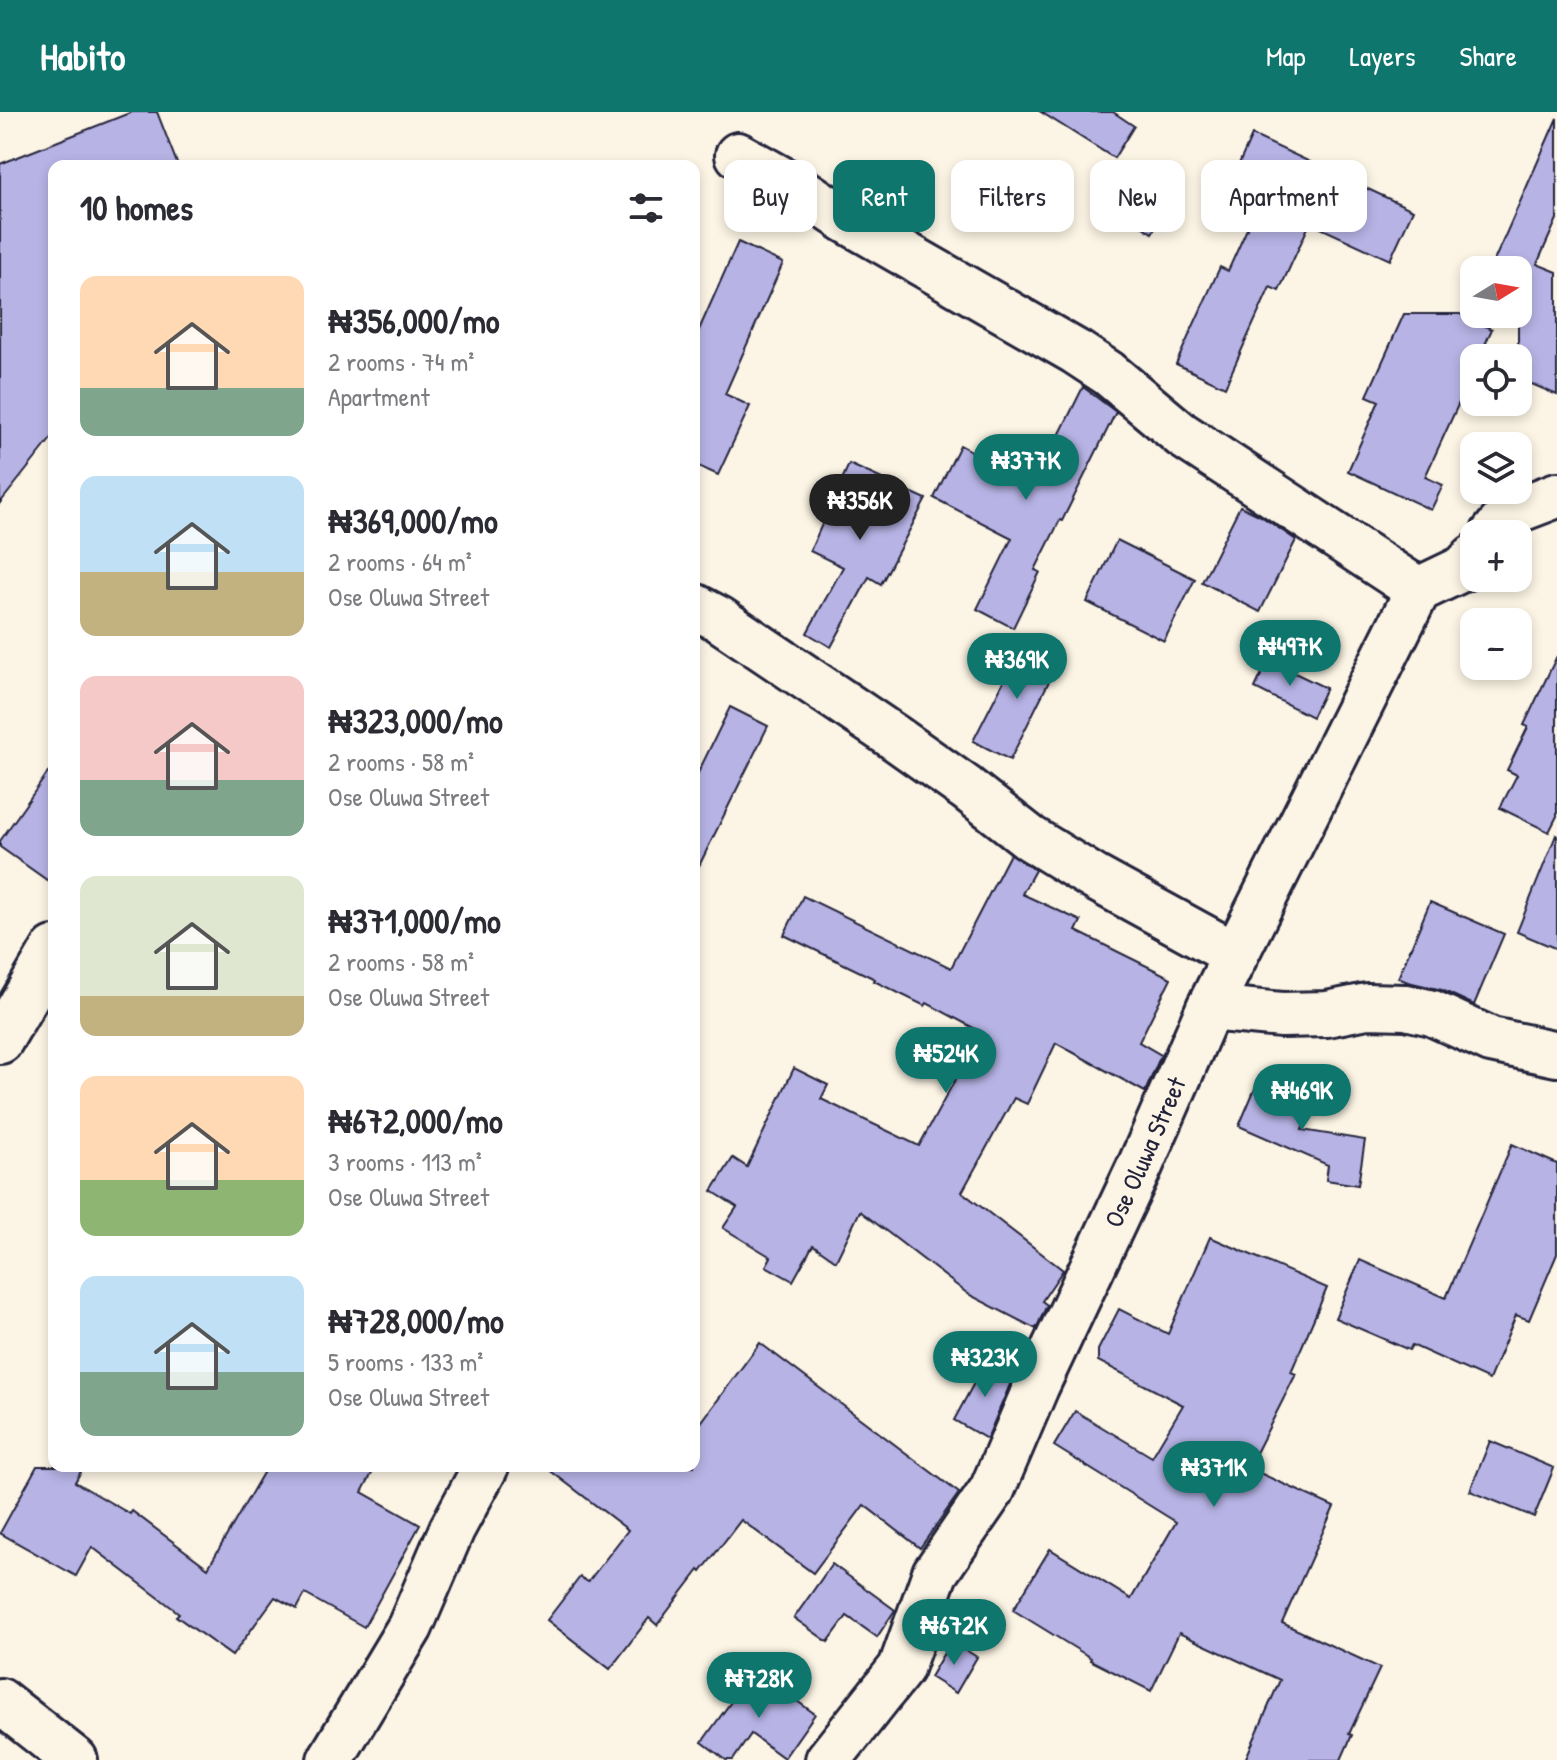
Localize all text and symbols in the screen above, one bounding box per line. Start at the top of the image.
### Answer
text: Habito [40,30,125,82]
text: Map [1266,37,1306,75]
text: Layers [1350,37,1415,75]
text: Share [1459,37,1517,75]
chip: Buy [724,160,817,232]
chip: Rent [833,160,935,232]
chip: Filters [951,160,1074,232]
chip: New [1090,160,1185,232]
chip: Apartment [1201,160,1367,232]
text: 10 homes [80,185,193,231]
icon: filters [624,186,668,230]
north arrow [1460,256,1532,328]
map controls [1460,256,1532,680]
text: ₦356,000/mo [328,298,500,344]
icon: home [144,308,240,404]
text: 2 rooms · 74 m² [328,344,474,379]
button: locate [1460,344,1532,416]
text: Apartment [328,379,430,414]
button: layers [1460,432,1532,504]
pin: ₦377K [970,434,1082,502]
text: ₦377K [991,442,1061,477]
pin: ₦356K [804,474,916,542]
text: ₦356K [827,482,893,517]
text: ₦369,000/mo [328,498,498,544]
icon: home [144,508,240,604]
button: + [1460,520,1532,592]
text: 2 rooms · 64 m² [328,544,472,579]
text: Ose Oluwa Street [328,579,489,614]
button: − [1460,608,1532,680]
pin: ₦497K [1234,620,1346,688]
text: ₦497K [1258,628,1322,663]
pin: ₦369K [961,633,1073,701]
text: ₦369K [985,641,1049,676]
text: ₦323,000/mo [328,698,503,744]
icon: home [144,708,240,804]
text: 2 rooms · 58 m² [328,744,474,779]
text: Ose Oluwa Street [328,779,489,814]
text: ₦371,000/mo [328,898,501,944]
icon: home [144,908,240,1004]
text: 2 rooms · 58 m² [328,944,474,979]
text: Ose Oluwa Street [328,979,489,1014]
pin: ₦524K [890,1027,1002,1095]
text: ₦524K [913,1035,979,1070]
pin: ₦469K [1246,1064,1358,1132]
street label: Ose Oluwa Street [1096,1070,1194,1233]
text: ₦469K [1271,1072,1333,1107]
text: ₦672,000/mo [328,1098,503,1144]
icon: home [144,1108,240,1204]
text: 3 rooms · 113 m² [328,1144,482,1179]
text: Ose Oluwa Street [328,1179,489,1214]
text: ₦728,000/mo [328,1298,504,1344]
icon: home [144,1308,240,1404]
pin: ₦323K [929,1331,1041,1399]
text: ₦323K [951,1339,1019,1374]
text: 5 rooms · 133 m² [328,1344,483,1379]
text: Ose Oluwa Street [328,1379,489,1414]
pin: ₦371K [1158,1441,1270,1509]
text: ₦371K [1181,1449,1247,1484]
pin: ₦672K [898,1599,1010,1667]
text: ₦672K [920,1607,988,1642]
pin: ₦728K [703,1652,815,1720]
text: ₦728K [725,1660,793,1695]

